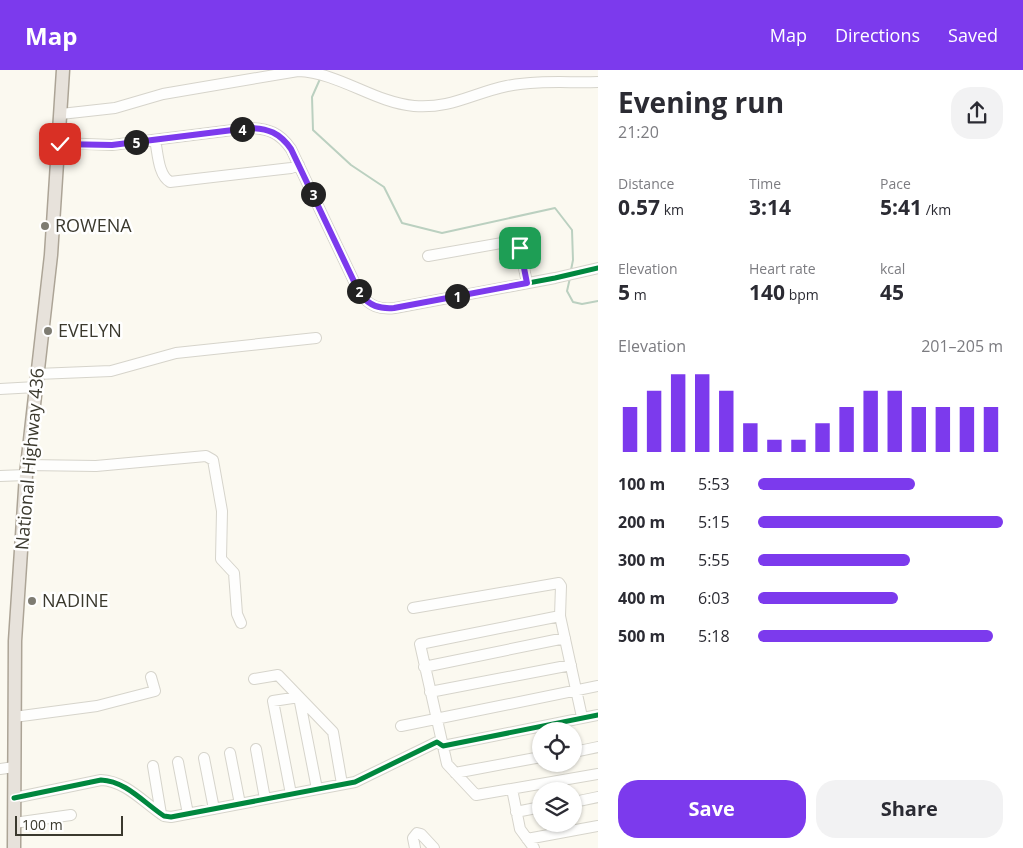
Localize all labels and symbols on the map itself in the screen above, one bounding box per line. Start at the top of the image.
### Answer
pin: 4 [230,116,254,142]
pin [39,123,81,165]
pin: 5 [124,130,148,154]
pin: 3 [300,182,326,206]
place label: ROWENA [55,213,132,237]
marker: ROWENA [39,220,51,232]
pin [499,227,541,269]
pin: 2 [346,278,372,304]
pin: 1 [444,284,470,308]
place label: EVELYN [58,318,122,342]
marker: EVELYN [42,325,54,337]
street label: National Highway 436 [9,367,49,551]
place label: NADINE [42,588,109,612]
marker: NADINE [26,595,38,607]
scale bar [15,813,122,836]

